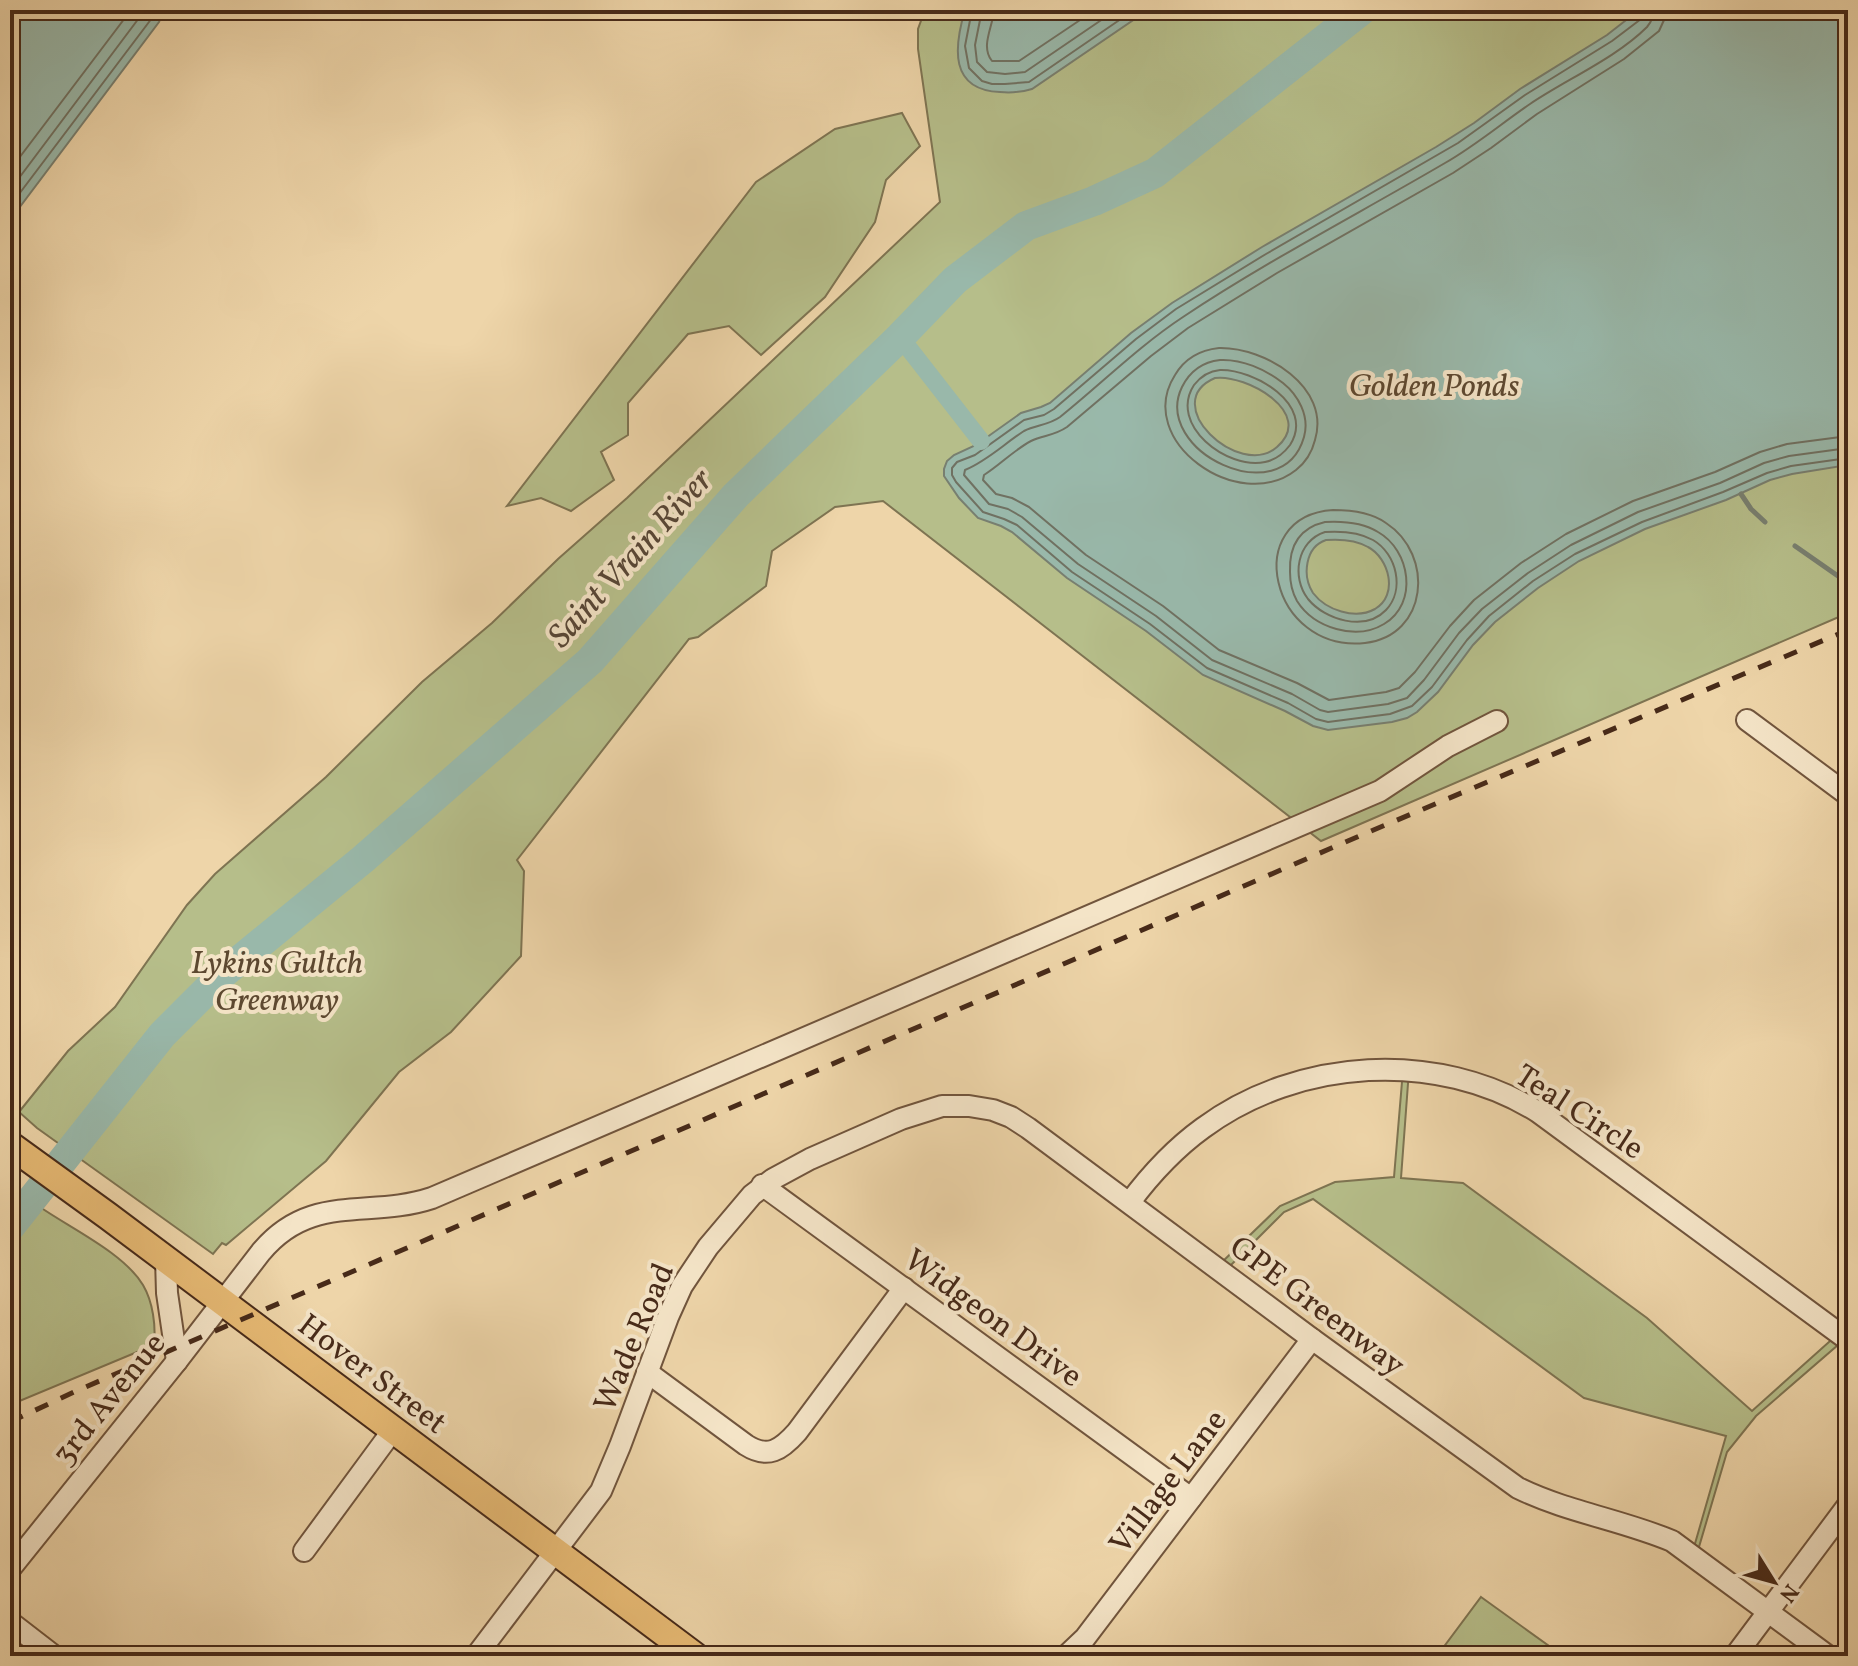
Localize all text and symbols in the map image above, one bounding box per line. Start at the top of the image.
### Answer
park label: Golden Ponds [1349,366,1520,410]
water label: Saint Vrain River [538,459,725,659]
park label: Lykins Gultch Greenway [191,943,363,1024]
street label: Teal Circle [1505,1055,1651,1172]
street label: GPE Greenway [1219,1227,1413,1388]
street label: Widgeon Drive [894,1240,1091,1399]
street label: Wade Road [585,1257,687,1419]
street label: Hover Street [288,1305,455,1446]
street label: 3rd Avenue [43,1324,177,1475]
street label: Village Lane [1100,1401,1238,1564]
north arrow [1734,1542,1814,1622]
text: N [1771,1577,1805,1608]

